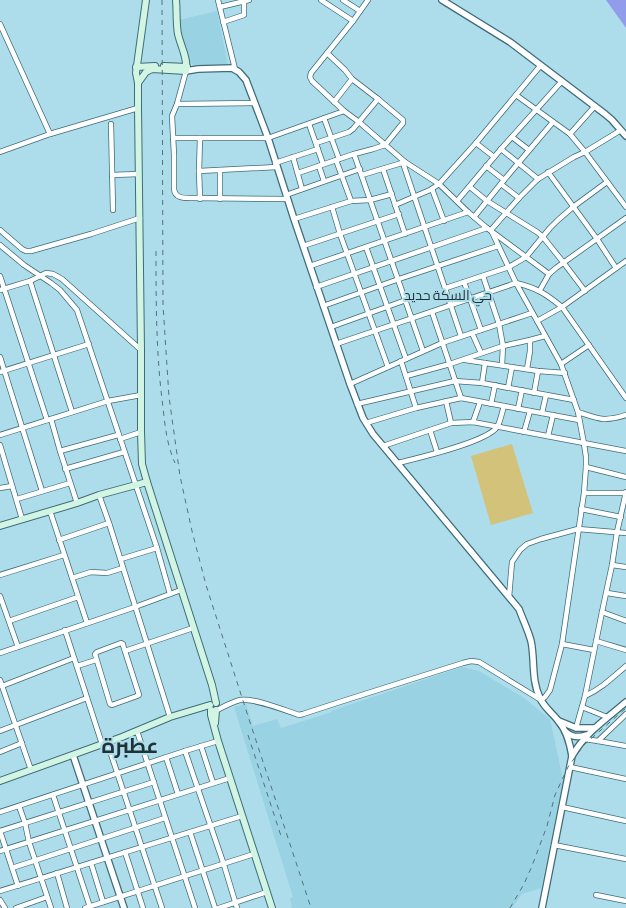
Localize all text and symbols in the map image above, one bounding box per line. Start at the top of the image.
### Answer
district label: حي السكة حديد [404,287,492,307]
district label: عطبرة [102,734,158,759]

